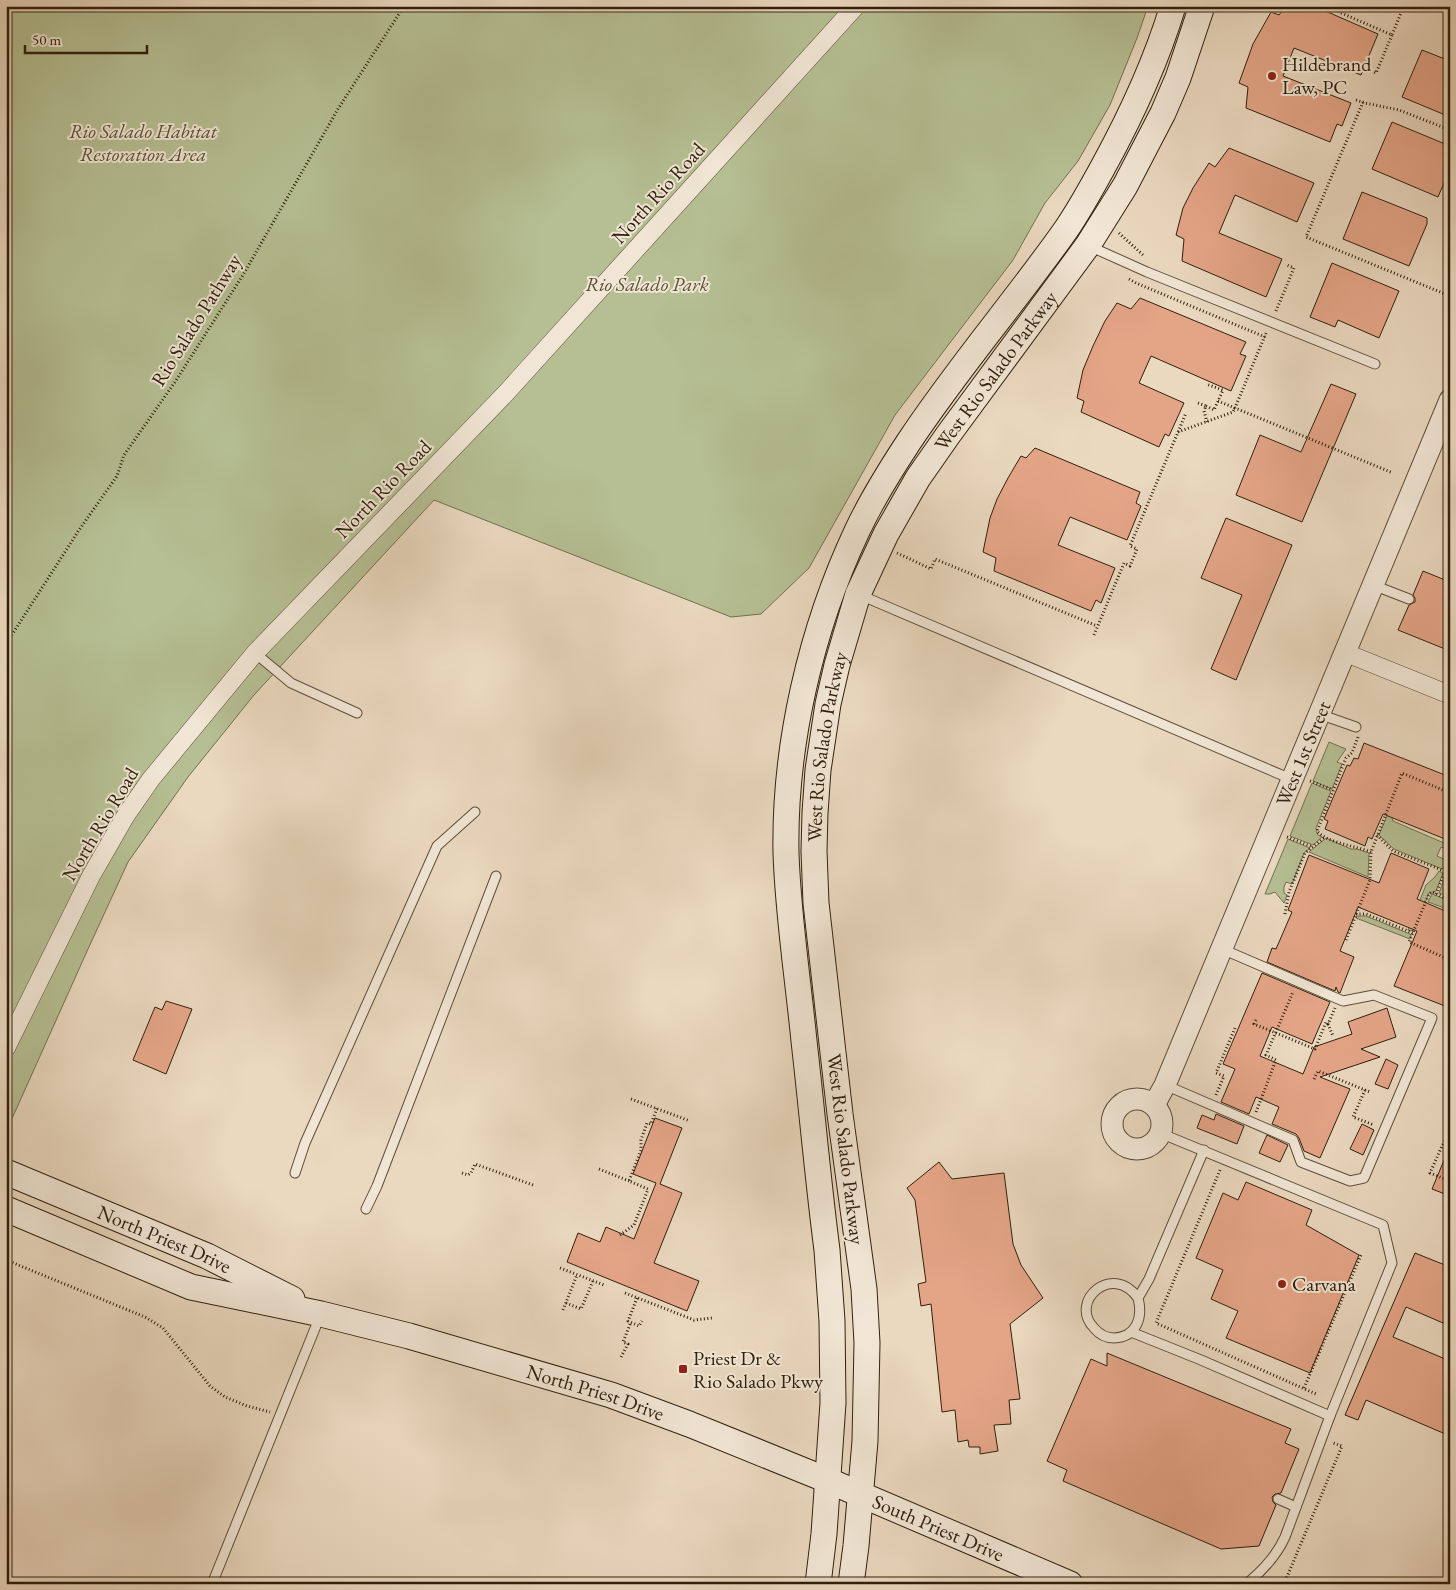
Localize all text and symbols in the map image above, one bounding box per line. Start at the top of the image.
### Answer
scale bar [25,22,148,54]
text: 50 m [32,30,61,49]
place label: Hildebrand Law, PC [1282,51,1372,100]
marker: Hildebrand Law, PC [1266,70,1278,82]
park label: Rio Salado Habitat Restoration Area [69,118,218,167]
street label: North Rio Road [606,136,711,249]
street label: Rio Salado Pathway [145,249,247,391]
park label: Rio Salado Park [585,271,709,297]
street label: West Rio Salado Parkway [928,285,1063,456]
street label: North Rio Road [329,433,437,544]
street label: West Rio Salado Parkway [801,648,853,842]
street label: West 1st Street [1270,696,1337,810]
street label: North Rio Road [56,762,145,886]
street label: West Rio Salado Parkway [821,1052,871,1246]
street label: North Priest Drive [94,1199,236,1279]
place label: Carvana [1292,1271,1356,1297]
marker: Carvana [1276,1278,1288,1290]
place label: Priest Dr & Rio Salado Pkwy [693,1345,823,1394]
street label: North Priest Drive [524,1358,668,1427]
marker: Priest Dr & Rio Salado Pkwy [677,1363,689,1375]
street label: South Priest Drive [869,1488,1008,1567]

